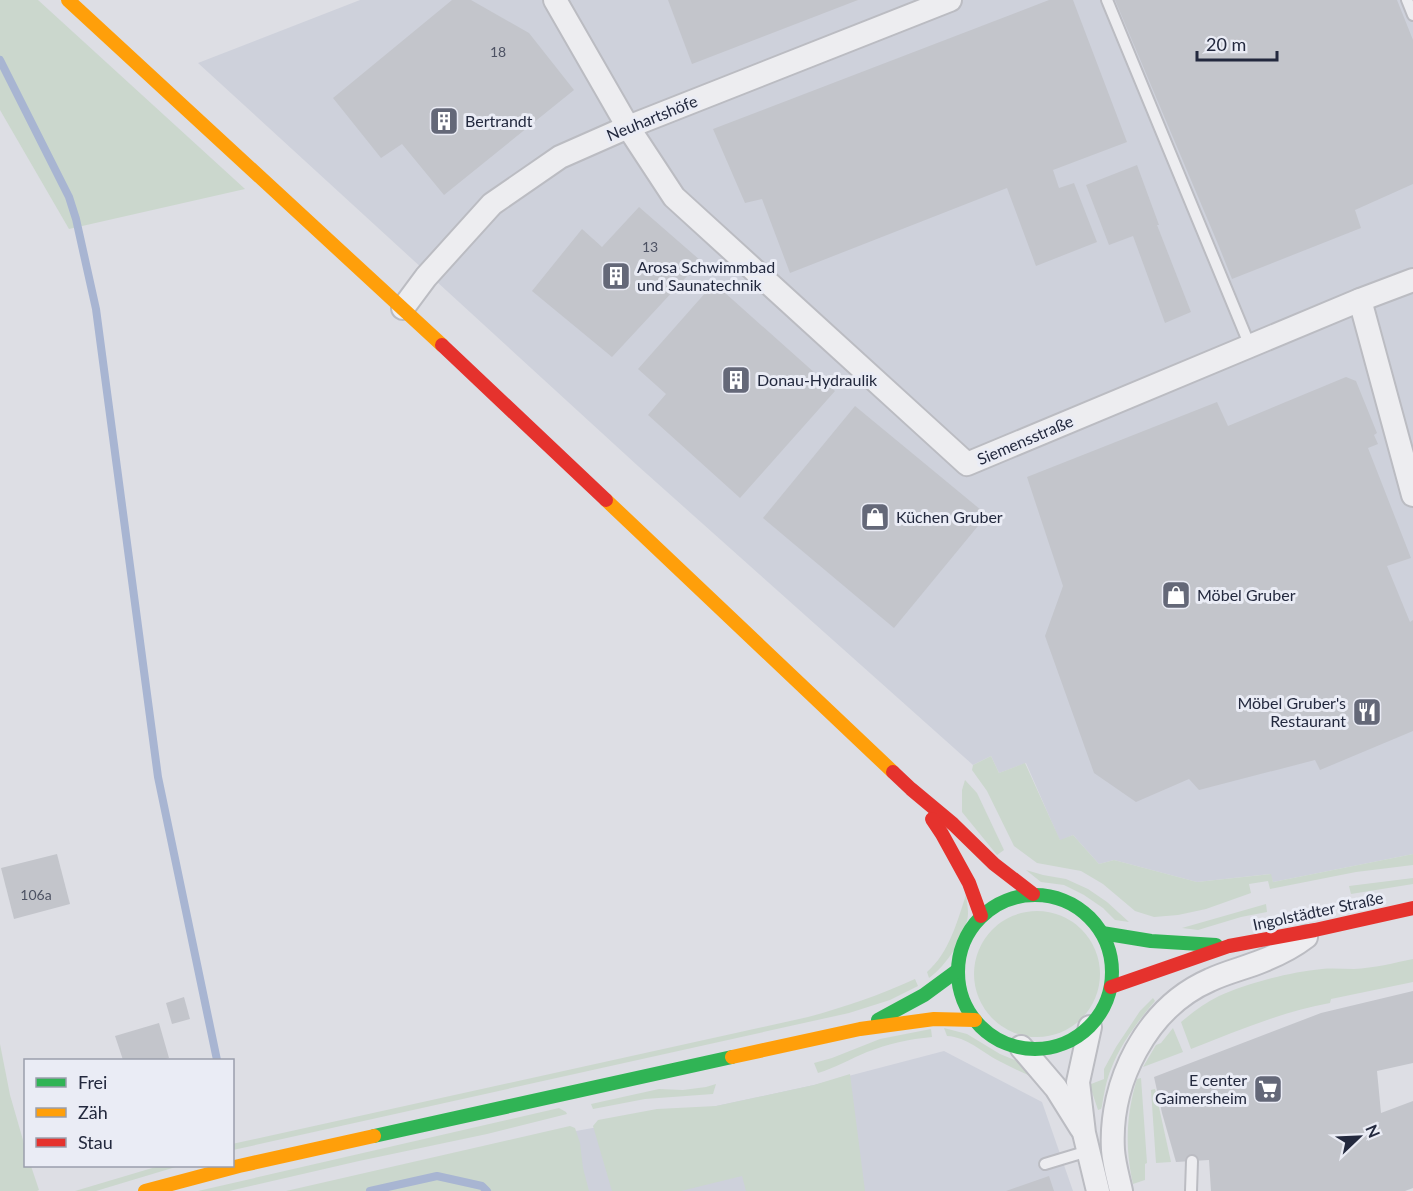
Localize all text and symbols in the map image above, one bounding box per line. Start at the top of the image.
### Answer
scale bar [1197,24,1276,62]
text: 20 m [1206,33,1246,55]
house number: 18 [490,43,506,60]
street label: Neuhartshöfe [604,91,700,144]
building icon: Bertrandt [428,105,460,137]
place label: Bertrandt [465,111,533,130]
house number: 13 [642,238,658,255]
place label: Arosa Schwimmbad und Saunatechnik [637,257,775,294]
building icon: Arosa Schwimmbad und Saunatechnik [600,260,632,292]
building icon: Donau-Hydraulik [720,364,752,396]
place label: Donau-Hydraulik [757,370,878,389]
street label: Siemensstraße [974,411,1076,468]
shop icon: Küchen Gruber [859,501,891,533]
place label: Küchen Gruber [896,507,1003,526]
shop icon: Möbel Gruber [1160,579,1192,611]
place label: Möbel Gruber [1197,585,1296,604]
place label: Möbel Gruber's Restaurant [1237,693,1346,730]
restaurant icon: Möbel Gruber's Restaurant [1351,696,1383,728]
house number: 106a [20,886,52,903]
street label: Ingolstädter Straße [1251,887,1385,934]
legend [24,1059,234,1167]
place label: E center Gaimersheim [1155,1070,1247,1107]
text: Frei [78,1071,107,1093]
supermarket icon: E center Gaimersheim [1252,1073,1284,1105]
text: Zäh [78,1101,108,1123]
north arrow [1329,1107,1389,1167]
text: N [1362,1122,1384,1140]
text: Stau [78,1131,113,1153]

